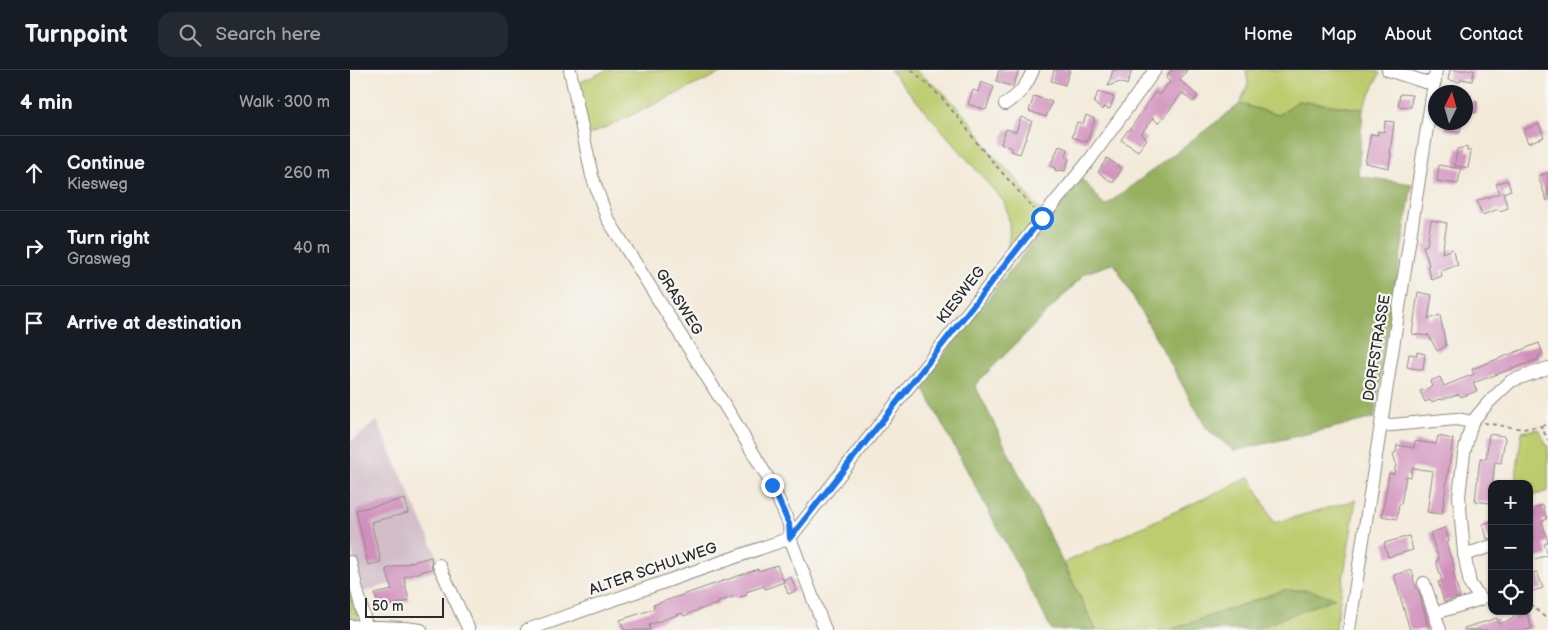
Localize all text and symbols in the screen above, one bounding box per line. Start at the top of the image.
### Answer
search box [158,12,508,57]
text: Turnpoint [25,20,128,49]
icon: search [176,21,204,49]
text: Search here [216,23,321,46]
text: Home [1244,24,1293,45]
text: Map [1321,24,1357,45]
text: About [1385,24,1432,45]
text: Contact [1460,24,1523,45]
north arrow [1428,85,1473,130]
text: 4 min [20,90,73,115]
text: Walk · 300 m [239,93,330,112]
text: Continue [67,152,145,175]
icon: ahead [20,159,48,187]
text: 260 m [284,164,330,183]
text: Kiesweg [67,175,128,194]
route start [1031,207,1054,230]
text: Turn right [67,227,150,250]
icon: right [20,234,48,262]
text: 40 m [293,239,330,258]
text: Grasweg [67,250,131,269]
street label: KIESWEG [933,262,989,328]
street label: GRASWEG [651,265,707,339]
street label: DORFSTRASSE [1359,293,1395,403]
icon: arrive [20,309,48,337]
text: Arrive at destination [67,312,242,335]
route end [761,474,784,497]
map controls [1488,480,1533,615]
button: + [1488,480,1533,525]
button: − [1488,525,1533,570]
street label: ALTER SCHULWEG [587,538,719,600]
button: locate [1488,570,1533,615]
scale bar [365,595,444,618]
text: 50 m [372,598,404,615]

